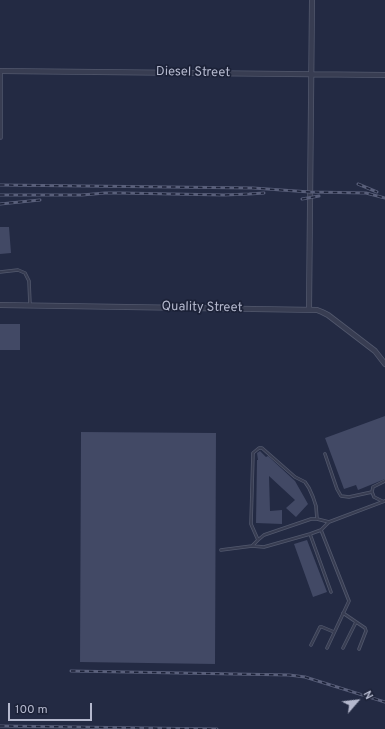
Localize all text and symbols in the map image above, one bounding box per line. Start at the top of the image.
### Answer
street label: Diesel Street [156,65,230,81]
street label: Quality Street [161,299,243,317]
north arrow [337,681,377,721]
text: N [360,689,376,702]
scale bar [10,695,94,721]
text: 100 m [15,702,48,718]

